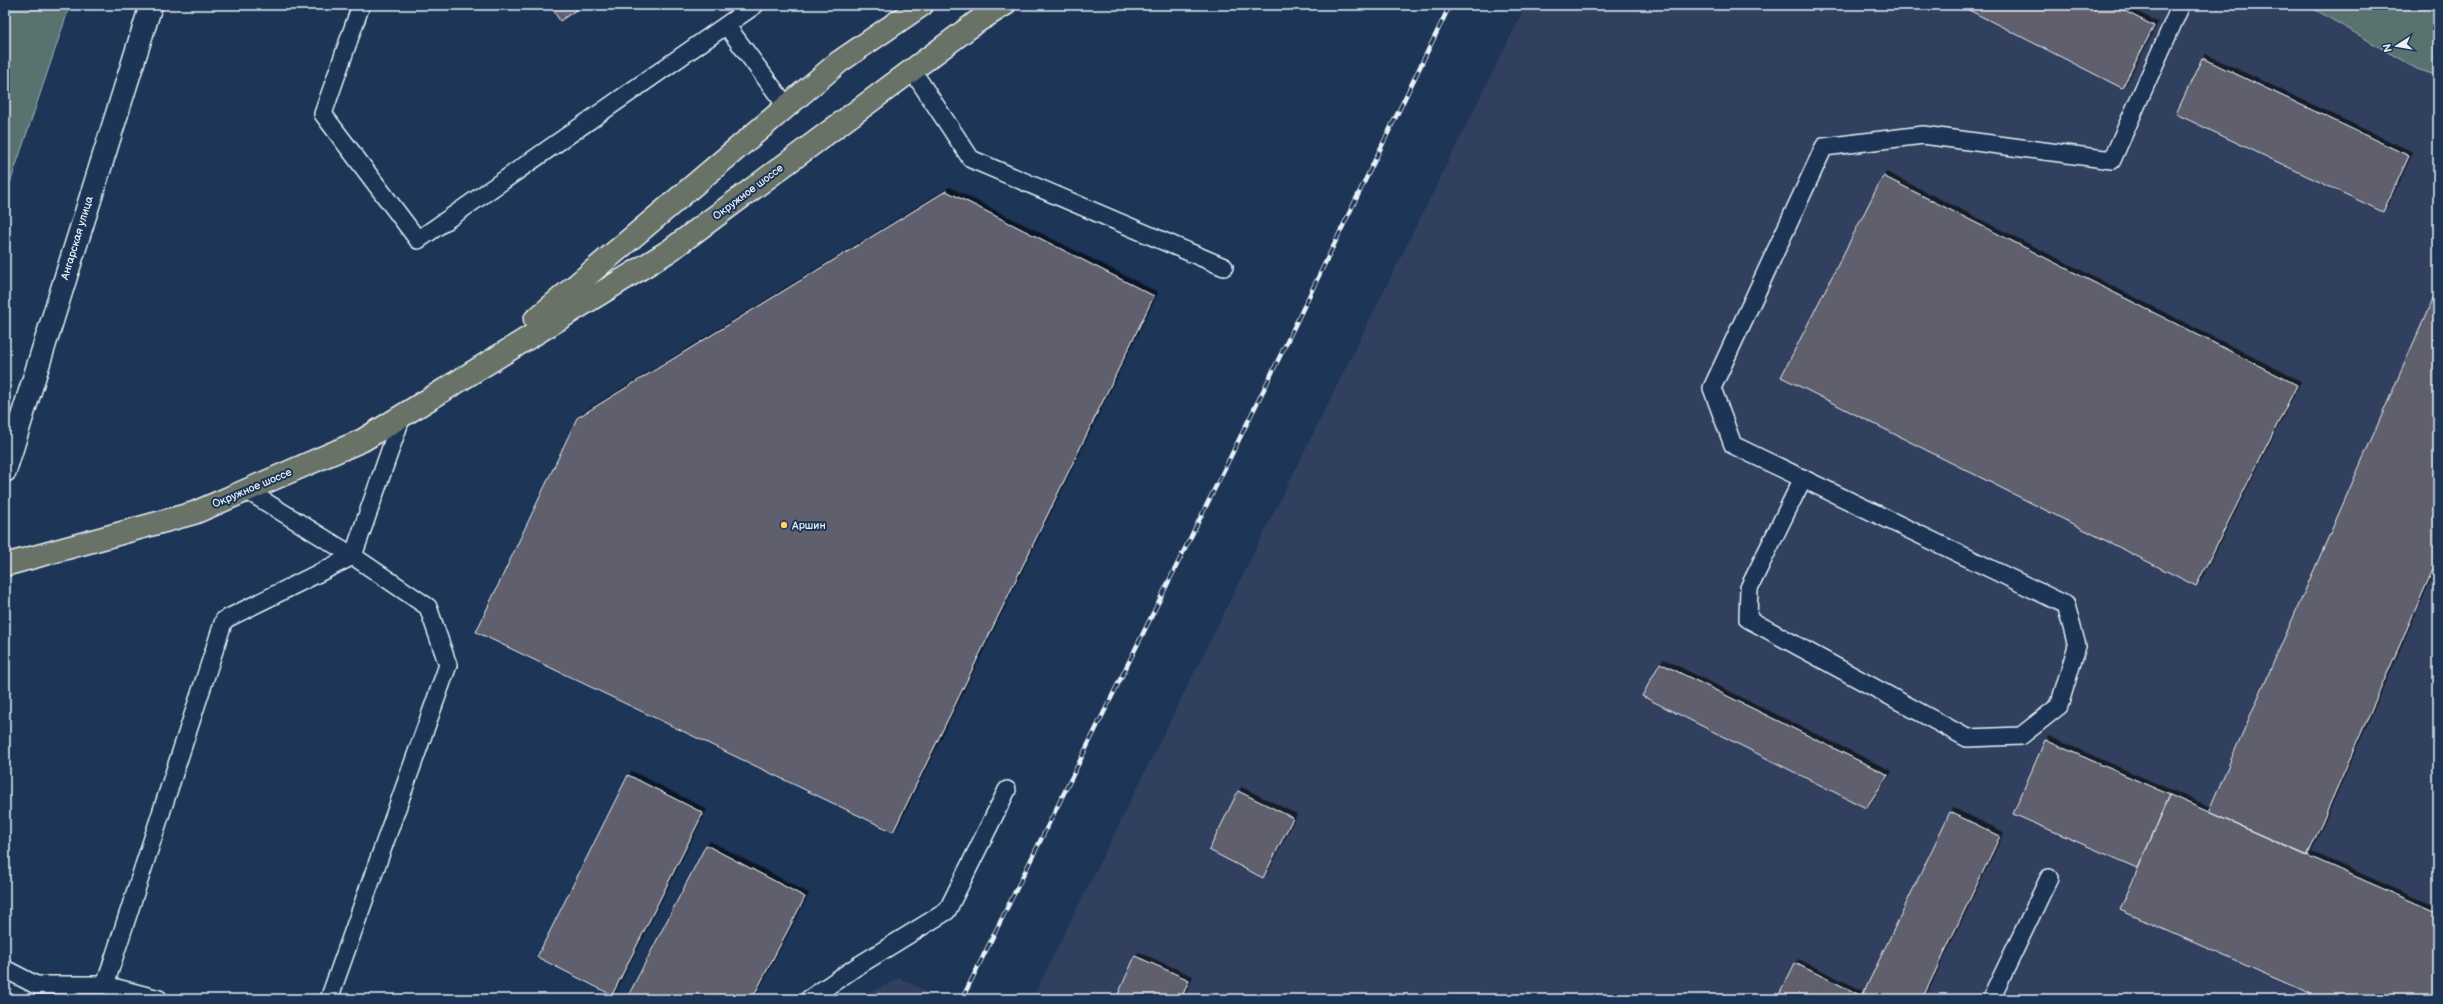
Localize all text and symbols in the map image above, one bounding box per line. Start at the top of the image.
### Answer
north arrow [2377,26,2417,66]
text: N [2380,43,2395,53]
street label: Окружное шоссе [710,161,786,223]
street label: Ангарская улица [58,194,96,282]
street label: Окружное шоссе [210,465,294,511]
place label: Аршин [791,519,826,532]
marker: Аршин [779,520,789,530]

